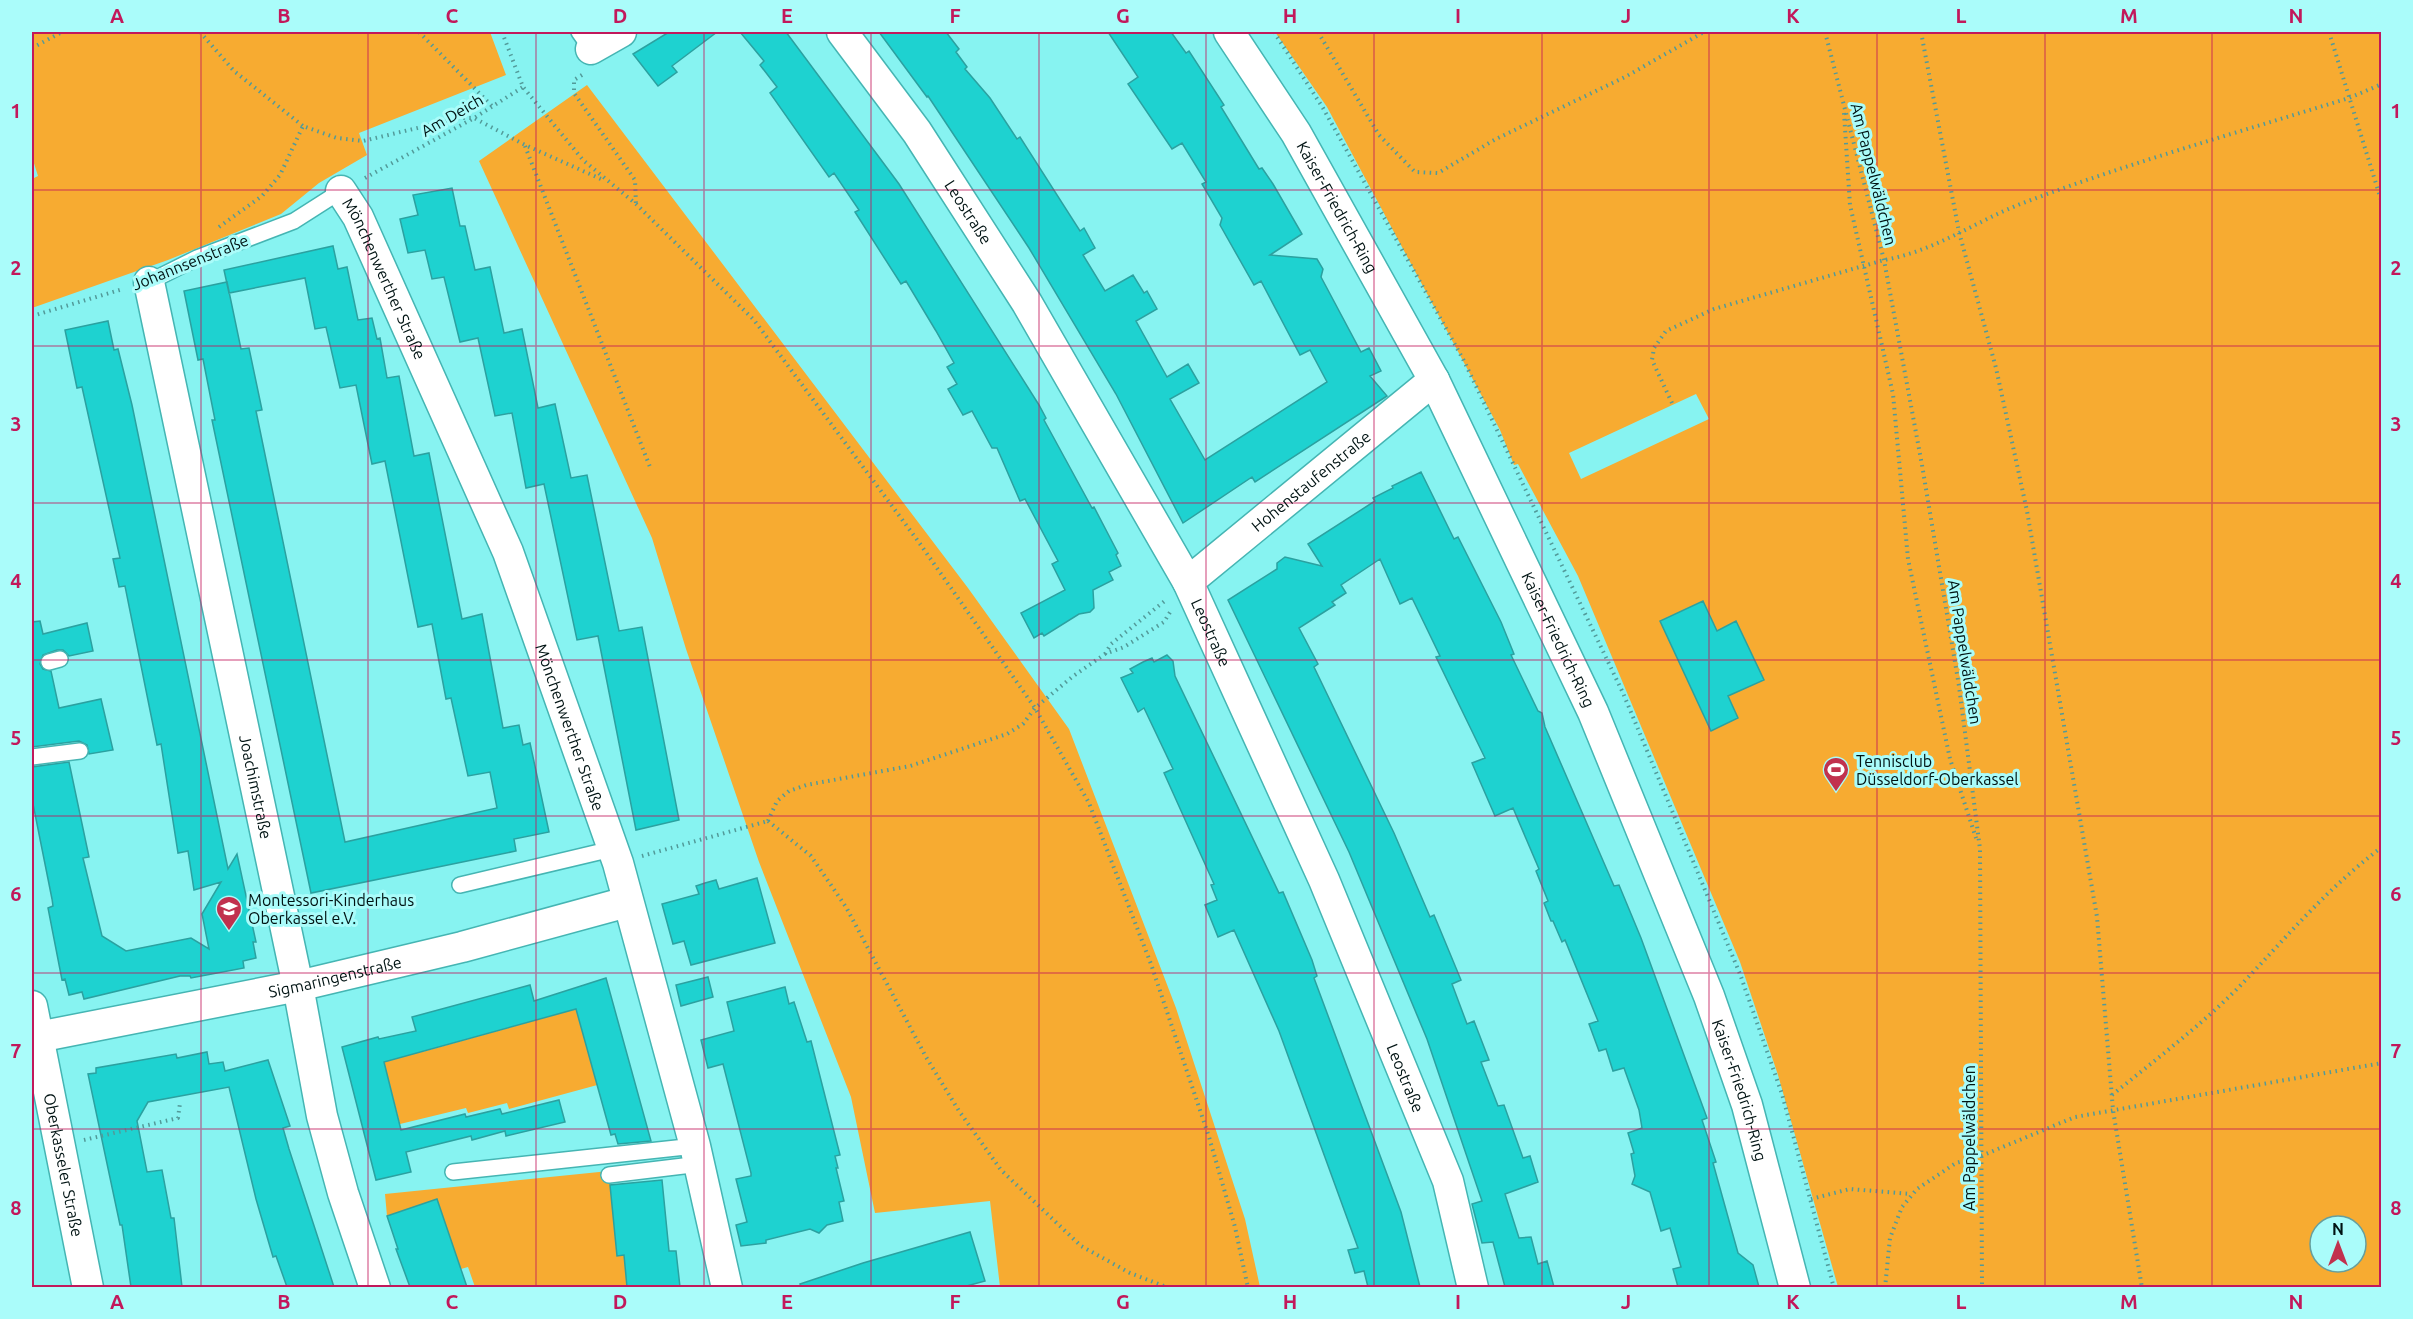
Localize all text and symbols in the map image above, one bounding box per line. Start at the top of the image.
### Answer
text: A [110,4,124,27]
text: B [277,4,291,27]
text: C [446,4,459,27]
text: D [613,4,627,27]
text: E [781,4,793,27]
text: F [949,4,961,27]
text: G [1116,4,1130,27]
text: H [1283,4,1297,27]
text: I [1455,4,1461,27]
text: J [1621,4,1631,27]
text: K [1786,4,1800,27]
text: L [1956,4,1967,27]
text: M [2120,4,2138,27]
text: N [2289,4,2303,27]
street label: Am Deich [418,90,486,140]
text: 1 [10,99,22,122]
text: 1 [2390,99,2402,122]
street label: Am Pappelwäldchen [1848,101,1900,247]
street label: Kaiser-Friedrich-Ring [1293,138,1381,276]
street label: Leostraße [941,177,996,247]
street label: Mönchenwerther Straße [339,195,429,362]
street label: Johannsenstraße [129,230,251,294]
text: 2 [10,256,22,279]
text: 2 [2390,256,2402,279]
text: 3 [10,412,22,435]
text: 3 [2390,412,2402,435]
street label: Hohenstaufenstraße [1248,427,1374,535]
text: 4 [10,569,22,592]
street label: Kaiser-Friedrich-Ring [1518,569,1598,710]
text: 4 [2390,569,2402,592]
street label: Am Pappelwäldchen [1945,579,1985,725]
street label: Leostraße [1188,596,1234,669]
street label: Mönchenwerther Straße [532,641,608,813]
text: 5 [10,726,22,749]
text: 5 [2390,726,2402,749]
street label: Joachimstraße [236,733,276,840]
place label: Tennisclub Düsseldorf-Oberkassel [1856,752,2018,788]
sports icon: Tennisclub Düsseldorf-Oberkassel [1821,755,1851,793]
text: 6 [10,882,22,905]
text: 6 [2390,882,2402,905]
place label: Montessori-Kinderhaus Oberkassel e.V. [248,891,414,927]
school or university icon: Montessori-Kinderhaus Oberkassel e.V. [214,894,244,932]
street label: Sigmaringenstraße [267,953,403,1001]
street label: Kaiser-Friedrich-Ring [1709,1017,1770,1163]
text: 7 [10,1039,22,1062]
text: 7 [2390,1039,2402,1062]
street label: Leostraße [1383,1041,1428,1115]
street label: Am Pappelwäldchen [1960,1065,1978,1211]
street label: Oberkasseler Straße [41,1092,87,1238]
text: 8 [10,1196,22,1219]
text: 8 [2390,1196,2402,1219]
north arrow [2308,1214,2368,1274]
text: N [2332,1220,2344,1238]
text: A [110,1290,124,1313]
text: B [277,1290,291,1313]
text: C [446,1290,459,1313]
text: D [613,1290,627,1313]
text: E [781,1290,793,1313]
text: F [949,1290,961,1313]
text: G [1116,1290,1130,1313]
text: H [1283,1290,1297,1313]
text: I [1455,1290,1461,1313]
text: J [1621,1290,1631,1313]
text: K [1786,1290,1800,1313]
text: L [1956,1290,1967,1313]
text: M [2120,1290,2138,1313]
text: N [2289,1290,2303,1313]

